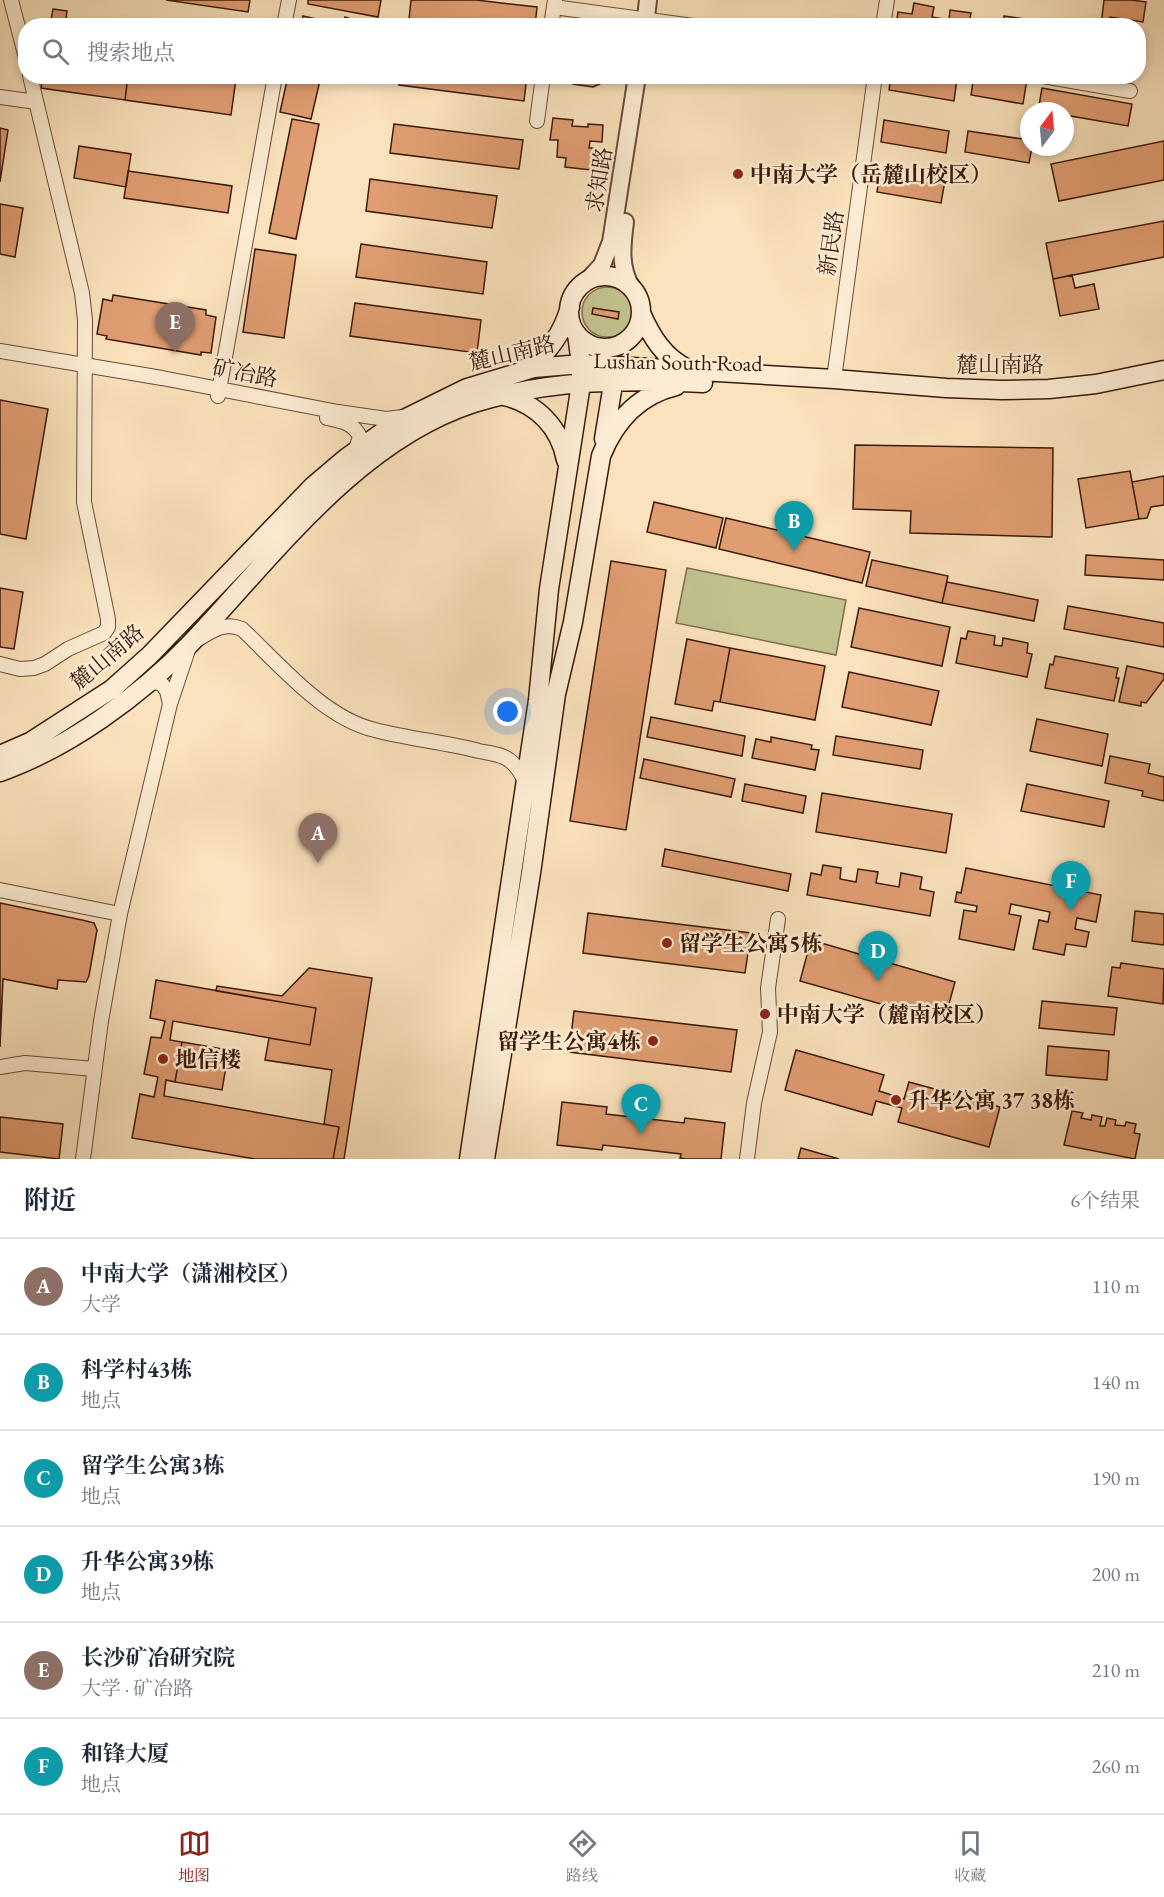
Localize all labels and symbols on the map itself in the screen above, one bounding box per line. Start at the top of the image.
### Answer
north arrow [1020,102,1074,156]
street label: 求知路 [580,145,618,215]
place label: 中南大学（岳麓山校区） [750,160,992,189]
marker: 中南大学（岳麓山校区） [731,167,745,181]
street label: 新民路 [812,208,850,278]
pin: E [156,302,195,352]
street label: 麓山南路 [466,329,558,377]
street label: Lushan South Road [593,346,764,378]
street label: 麓山南路 [956,350,1044,379]
street label: 矿冶路 [210,352,280,394]
pin: B [774,502,814,551]
street label: 麓山南路 [64,618,150,696]
your location [493,697,522,726]
pin: A [298,814,338,863]
pin: F [1052,862,1090,911]
place label: 留学生公寓5栋 [679,929,823,958]
pin: D [858,932,898,981]
marker: 留学生公寓5栋 [660,936,674,950]
place label: 中南大学（麓南校区） [777,1000,997,1029]
marker: 中南大学（麓南校区） [758,1007,772,1021]
place label: 留学生公寓4栋 [497,1027,641,1056]
marker: 留学生公寓4栋 [646,1034,660,1048]
place label: 地信楼 [175,1045,241,1074]
marker: 地信楼 [156,1052,170,1066]
pin: C [622,1084,660,1134]
place label: 升华公寓 37 38栋 [908,1086,1075,1115]
marker: 升华公寓 37 38栋 [889,1093,903,1107]

